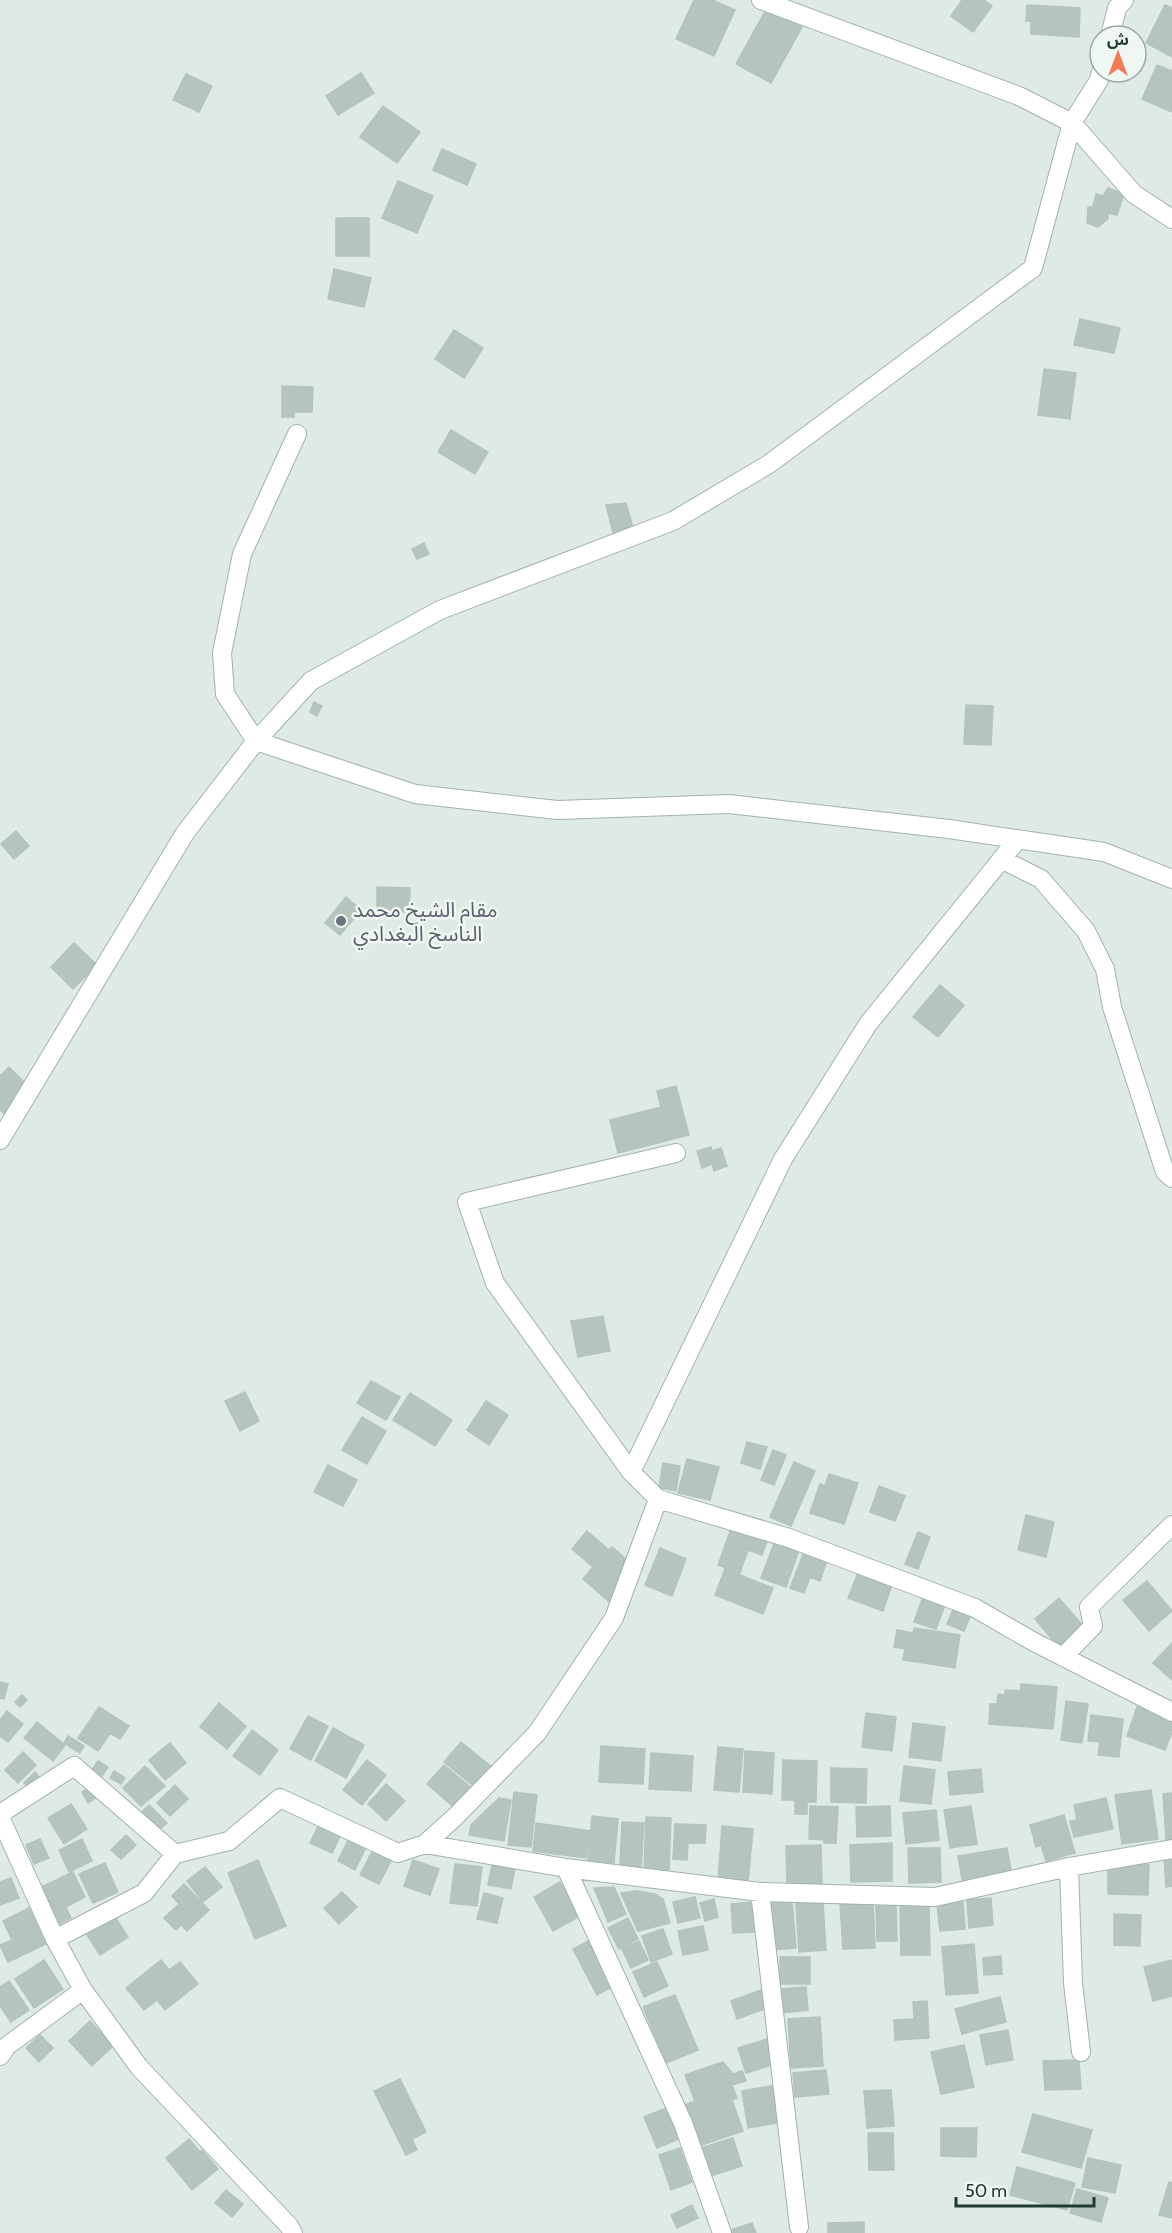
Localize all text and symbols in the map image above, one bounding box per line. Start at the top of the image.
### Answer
north arrow [1088,24,1148,84]
text: ش [1107,30,1129,49]
place label: مقام الشيخ محمد الناسخ البغدادي [353,897,498,949]
marker: مقام الشيخ محمد الناسخ البغدادي [334,914,348,928]
scale bar [956,2170,1094,2208]
text: 50 m [965,2180,1007,2202]

